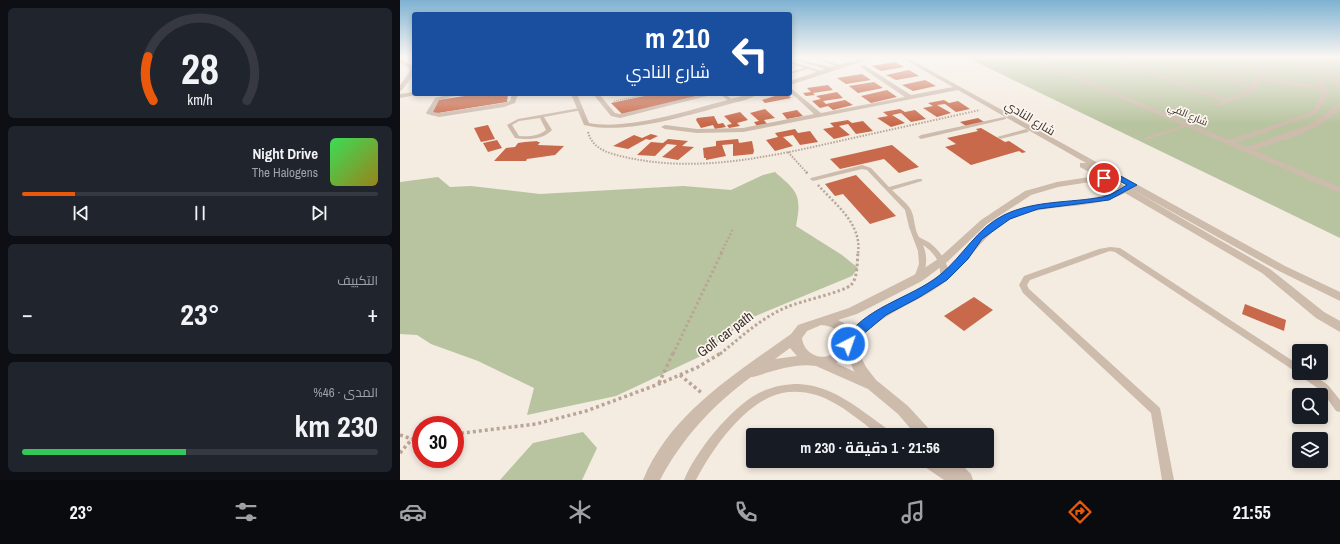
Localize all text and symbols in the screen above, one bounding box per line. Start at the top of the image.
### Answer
text: 210 m [645,19,710,57]
icon: left [724,28,776,80]
text: 28 [181,41,219,97]
text: شارع النادي [626,59,710,84]
text: km/h [187,90,213,109]
street label: شارع النادي [1001,97,1058,141]
street label: شارع الفي [1165,100,1210,130]
text: Night Drive [252,143,318,164]
pin [1087,161,1121,195]
text: The Halogens [252,164,318,181]
icon: arrive [1093,167,1115,189]
icon: previous [70,202,92,224]
icon: pause [189,202,211,224]
icon: next [308,202,330,224]
text: التكييف [337,272,378,289]
text: 23° [180,294,220,334]
text: − [22,299,33,329]
text: + [367,299,378,329]
street label: Golf car path [693,307,757,361]
position arrow [827,323,869,365]
map controls [1292,344,1328,468]
button: sound [1292,344,1328,380]
text: المدى · 46% [313,384,378,401]
button: search [1292,388,1328,424]
text: 230 km [295,406,378,446]
speed limit sign: 30 [412,416,464,468]
button: layers [1292,432,1328,468]
text: 21:56 · 1 دقيقة · 230 m [800,437,940,458]
icon: filters [232,498,260,526]
icon: car [399,498,427,526]
icon: climate [566,498,594,526]
icon: phone [732,498,760,526]
icon: music [899,498,927,526]
icon: directions [1066,498,1094,526]
text: 23° [69,500,93,525]
text: 21:55 [1233,500,1271,525]

